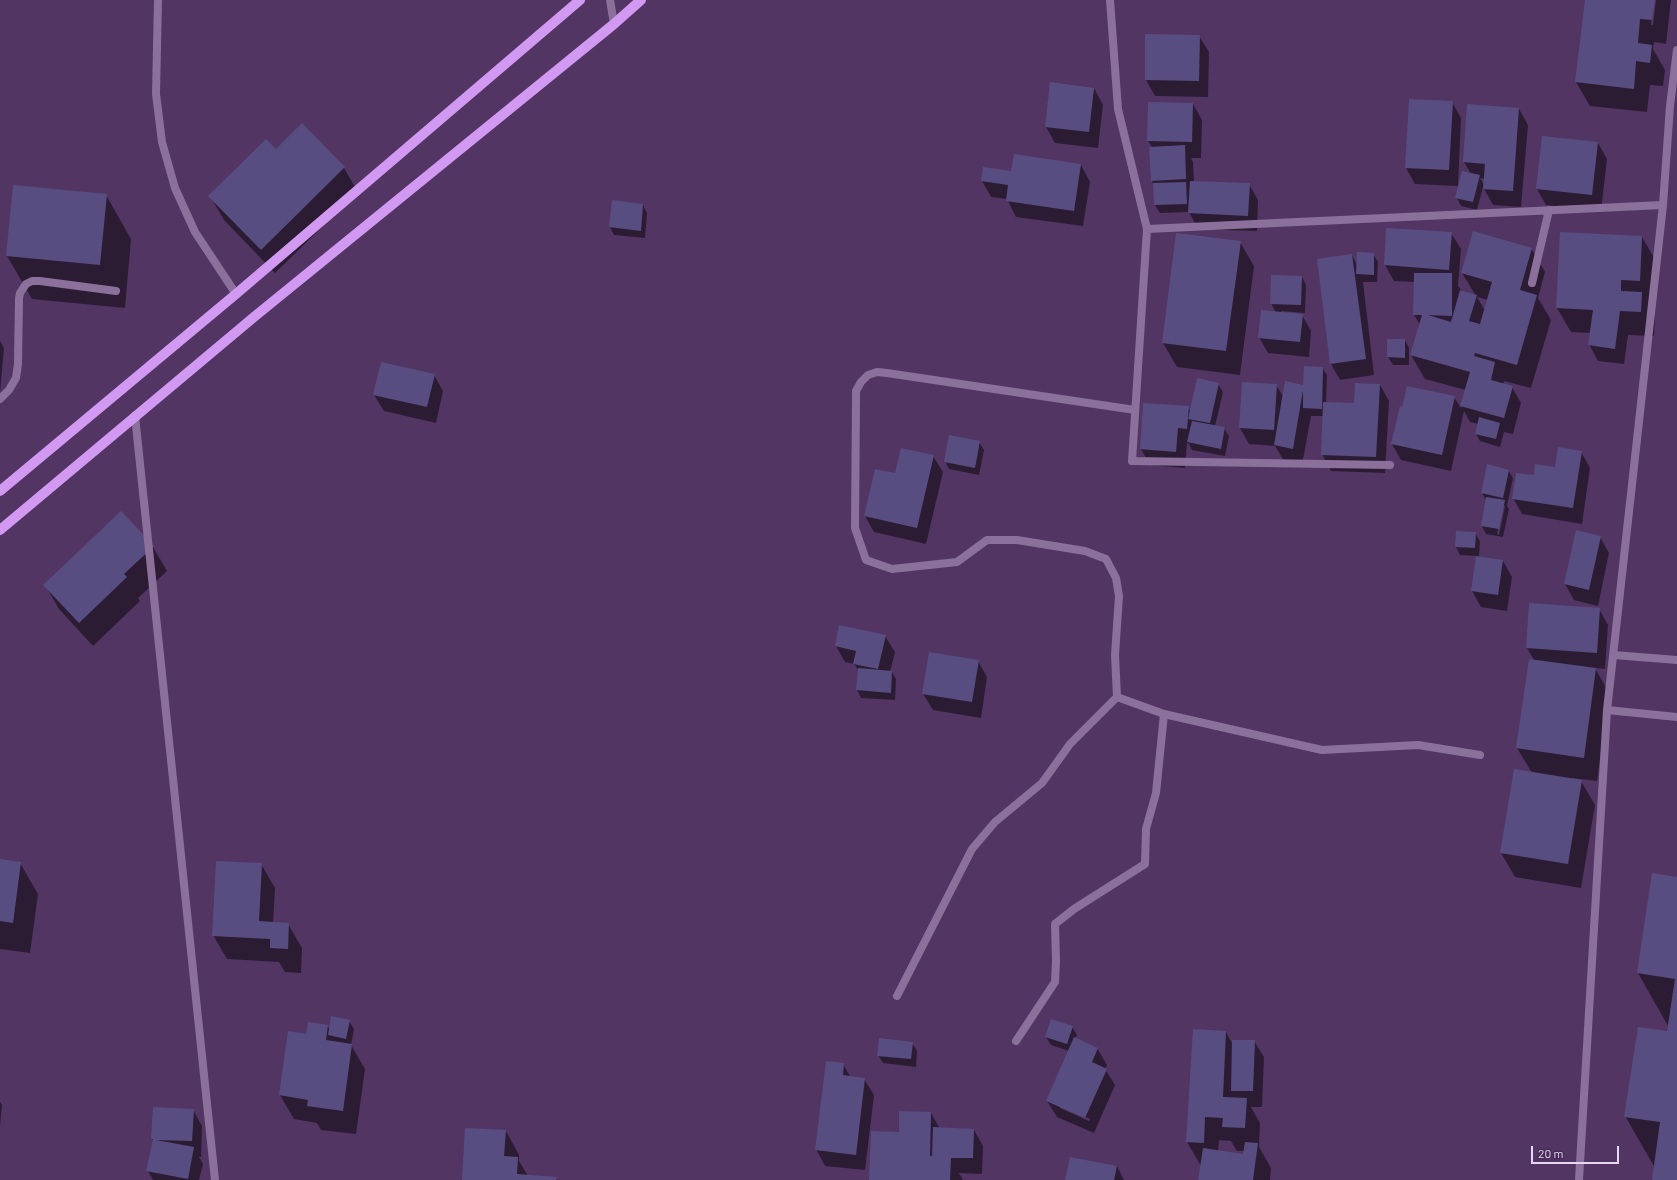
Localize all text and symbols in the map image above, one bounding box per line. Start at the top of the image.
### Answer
scale bar [1533,1138,1621,1164]
text: 20 m [1538,1146,1564,1160]

